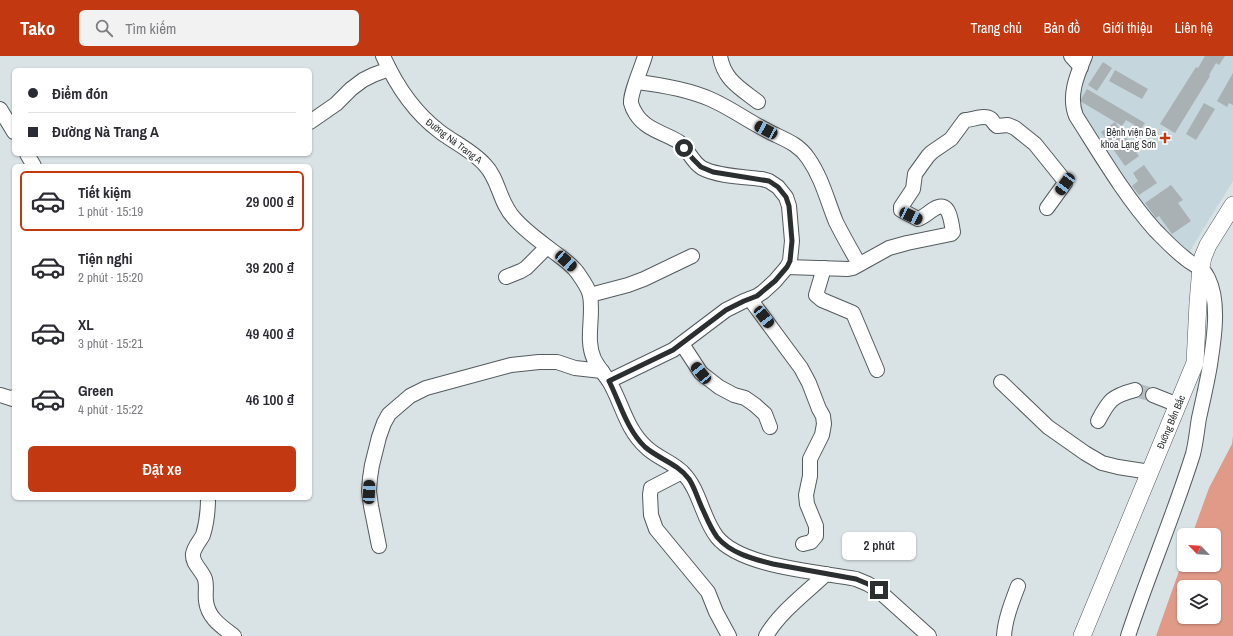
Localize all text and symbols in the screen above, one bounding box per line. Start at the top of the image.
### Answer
search box [79,10,359,46]
text: Tako [20,15,55,41]
icon: search [93,17,115,39]
text: Tìm kiếm [125,18,176,39]
text: Trang chủ [971,19,1022,37]
text: Bản đồ [1044,19,1080,37]
text: Giới thiệu [1102,19,1153,37]
text: Liên hệ [1175,19,1213,37]
text: Điểm đón [52,83,108,104]
street label: Đường Nà Trang A [423,116,485,167]
car [753,119,779,141]
text: Đường Nà Trang A [52,121,159,142]
place label: Bệnh viện Đa khoa Lạng Sơn [1101,126,1156,151]
marker: Bệnh viện Đa khoa Lạng Sơn [1159,132,1171,144]
route start [675,139,693,157]
car [1053,171,1077,197]
text: Tiết kiệm [78,182,131,203]
icon: car [30,183,66,219]
text: 29 000 ₫ [246,191,294,212]
text: 1 phút · 15:19 [78,203,143,220]
car [898,205,924,227]
text: Tiện nghi [78,248,132,269]
icon: car [30,249,66,285]
car [553,249,579,273]
text: 39 200 ₫ [246,257,294,278]
text: 2 phút · 15:20 [78,269,143,286]
car [752,304,776,330]
text: XL [78,314,94,335]
icon: car [30,315,66,351]
text: 49 400 ₫ [246,323,294,344]
text: 3 phút · 15:21 [78,335,143,352]
car [689,360,713,386]
text: Green [78,380,114,401]
icon: car [30,381,66,417]
text: 46 100 ₫ [246,389,294,410]
street label: Đường Bến Bắc [1154,393,1188,451]
text: 4 phút · 15:22 [78,401,143,418]
button: Đặt xe [28,446,296,492]
car [363,480,375,504]
north arrow [1177,528,1221,572]
map controls [1177,528,1221,624]
callout: 2 phút [842,532,916,560]
text: 2 phút [863,537,895,554]
button: layers [1177,580,1221,624]
route end [870,581,888,599]

